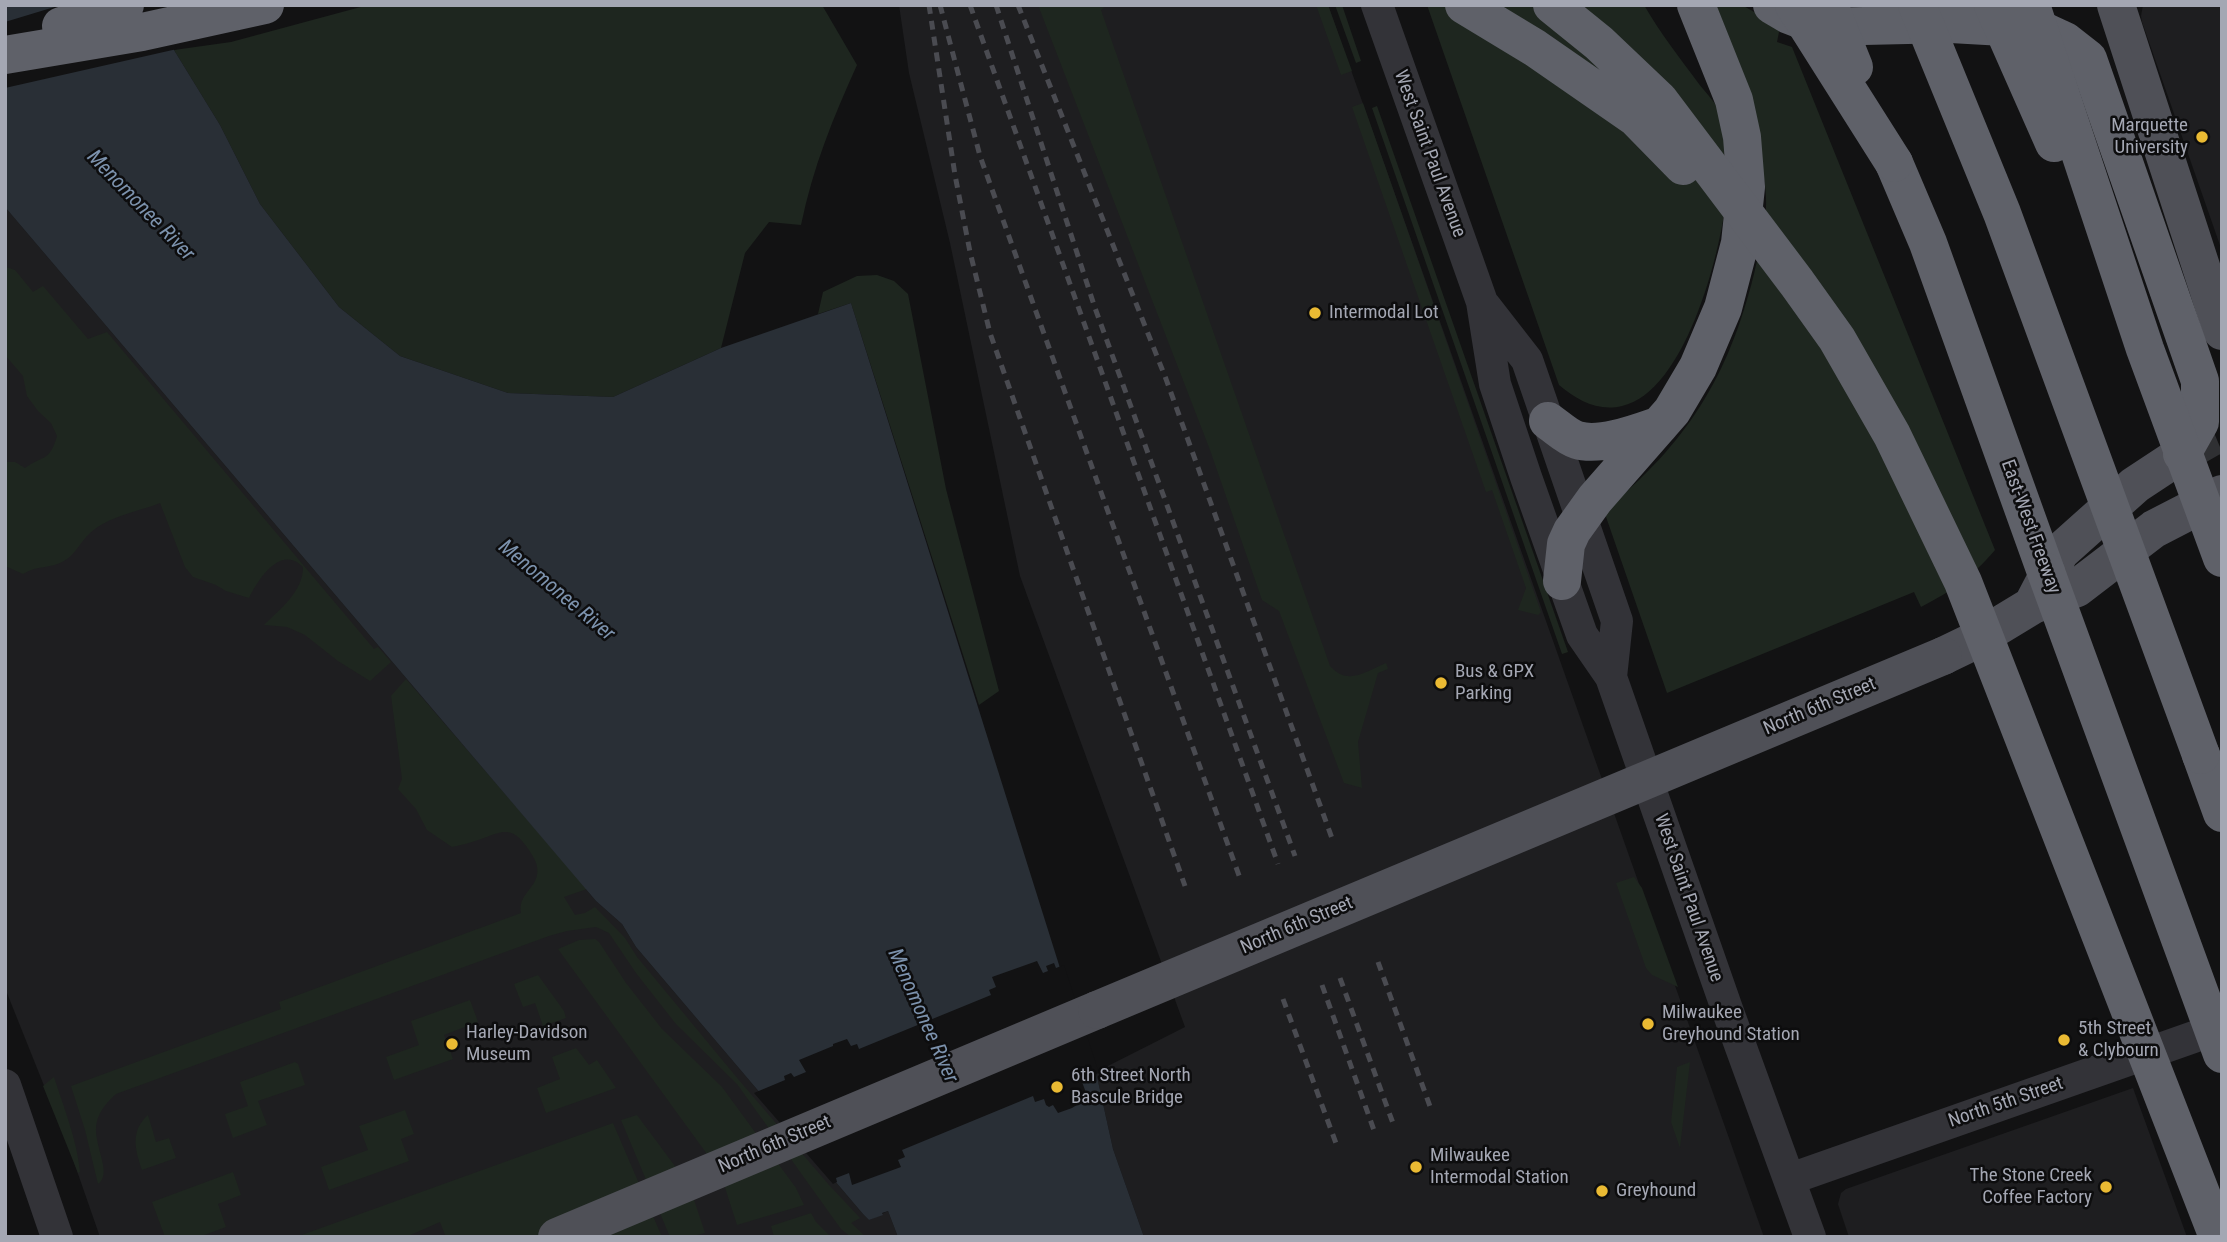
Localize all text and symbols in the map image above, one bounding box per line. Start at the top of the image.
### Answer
street label: West Saint Paul Avenue [1388,67,1470,241]
place label: Marquette University [2111,115,2188,159]
marker: Marquette University [2194,129,2210,145]
water label: Menomonee River [81,145,199,267]
place label: Intermodal Lot [1329,302,1439,324]
marker: Intermodal Lot [1307,305,1323,321]
street label: East-West Freeway [1995,457,2065,597]
water label: Menomonee River [493,535,619,647]
place label: Bus & GPX Parking [1455,661,1534,705]
street label: North 6th Street [1760,673,1880,741]
marker: Bus & GPX Parking [1433,675,1449,691]
street label: West Saint Paul Avenue [1649,811,1727,985]
street label: North 6th Street [1237,892,1357,960]
water label: Menomonee River [881,945,963,1087]
place label: Milwaukee Greyhound Station [1662,1002,1800,1046]
marker: Milwaukee Greyhound Station [1640,1016,1656,1032]
place label: 5th Street & Clybourn [2078,1018,2159,1062]
place label: Harley-Davidson Museum [466,1022,588,1066]
marker: 5th Street & Clybourn [2056,1032,2072,1048]
marker: Harley-Davidson Museum [444,1036,460,1052]
place label: 6th Street North Bascule Bridge [1071,1065,1191,1109]
street label: North 5th Street [1946,1073,2066,1133]
marker: 6th Street North Bascule Bridge [1049,1079,1065,1095]
street label: North 6th Street [715,1111,835,1179]
place label: Milwaukee Intermodal Station [1430,1145,1569,1189]
marker: Milwaukee Intermodal Station [1408,1159,1424,1175]
place label: The Stone Creek Coffee Factory [1970,1165,2092,1209]
marker: The Stone Creek Coffee Factory [2098,1179,2114,1195]
place label: Greyhound [1616,1180,1696,1202]
marker: Greyhound [1594,1183,1610,1199]

